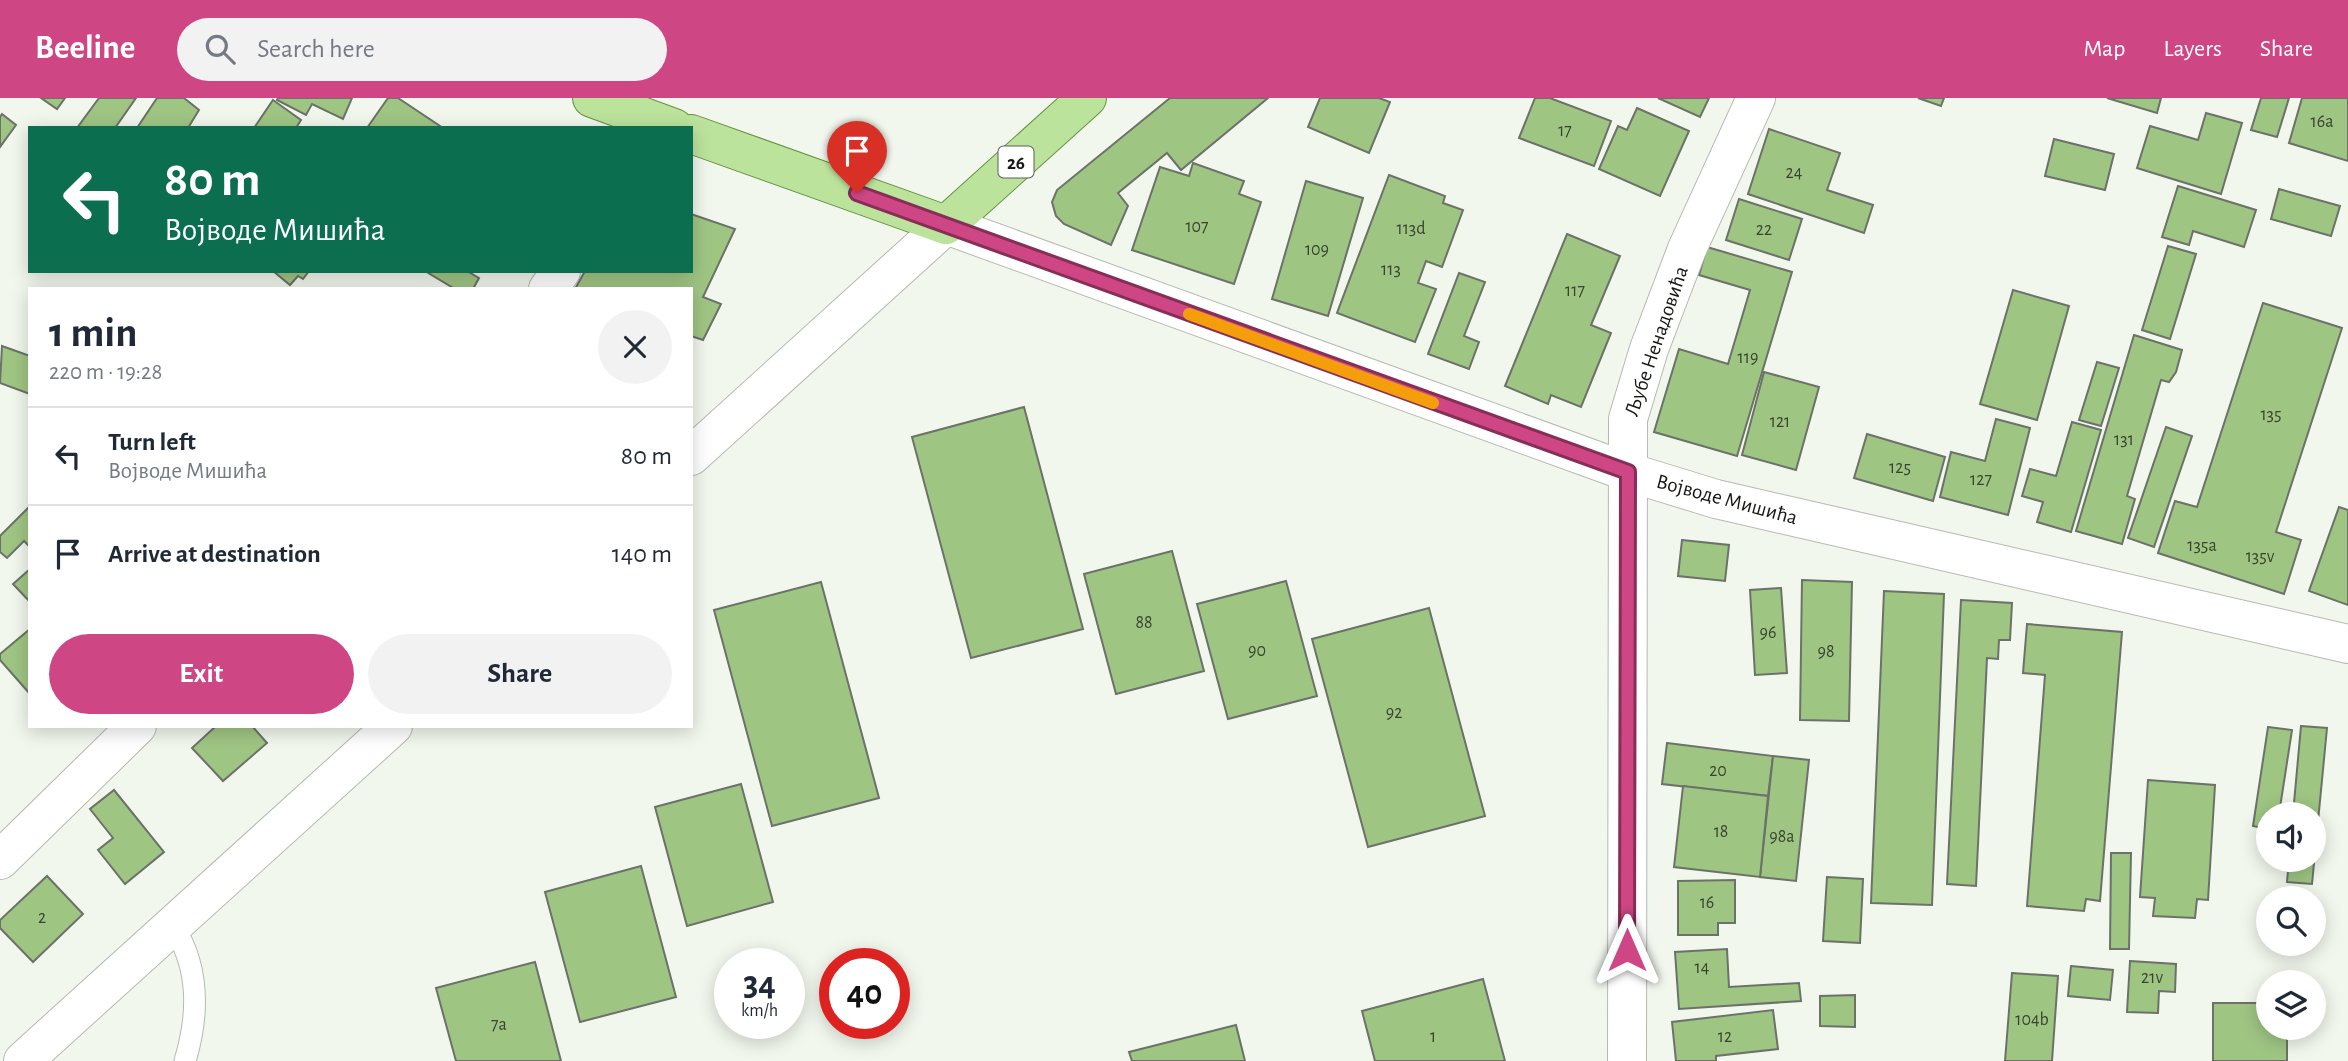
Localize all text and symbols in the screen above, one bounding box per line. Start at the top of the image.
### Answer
search box [177,18,667,81]
icon: search [201,30,239,68]
text: Beeline [35,32,135,65]
text: Search here [257,36,375,62]
text: Map [2083,37,2125,61]
text: Layers [2163,37,2222,61]
text: Share [2260,37,2313,61]
house number: 16a [2311,113,2333,131]
pin [827,121,887,193]
house number: 17 [1558,122,1572,140]
icon: arrive [838,132,876,170]
road number: 26 [998,146,1034,178]
icon: left [49,154,140,245]
text: 80 m [164,156,261,205]
house number: 24 [1786,164,1803,182]
text: Војводе Мишића [164,214,385,246]
house number: 107 [1185,218,1209,236]
house number: 113d [1396,220,1426,238]
house number: 22 [1756,221,1772,239]
house number: 109 [1305,241,1329,259]
house number: 113 [1381,261,1401,279]
street label: Љубе Ненадовића [1621,263,1692,419]
house number: 117 [1565,282,1585,300]
button: close [598,310,672,384]
text: 1 min [49,312,138,354]
house number: 119 [1738,349,1758,367]
text: 220 m · 19:28 [49,361,162,384]
house number: 135 [2260,406,2282,424]
house number: 121 [1770,413,1790,431]
text: Turn left [108,429,196,455]
house number: 131 [2114,431,2134,449]
icon: left [49,437,87,475]
text: 80 m [621,443,672,469]
house number: 125 [1889,459,1911,477]
text: Војводе Мишића [108,460,267,483]
street label: Војводе Мишића [1654,471,1800,529]
house number: 127 [1970,471,1992,489]
icon: arrive [49,535,87,573]
house number: 135a [2187,537,2217,555]
text: Arrive at destination [108,541,321,567]
text: 140 m [612,541,672,567]
house number: 135v [2246,548,2275,566]
house number: 88 [1135,614,1153,632]
house number: 96 [1760,624,1776,642]
button: Exit [49,634,354,714]
button: Share [368,634,672,714]
house number: 90 [1248,642,1266,660]
house number: 98 [1818,643,1835,661]
house number: 92 [1386,704,1402,722]
house number: 20 [1709,762,1727,780]
map controls [2256,802,2326,1040]
button: sound [2256,802,2326,872]
house number: 18 [1714,823,1728,841]
house number: 98a [1769,828,1795,846]
button: search [2256,886,2326,956]
house number: 16 [1700,894,1714,912]
house number: 2 [38,909,46,927]
position arrow [1590,913,1664,987]
speed limit sign: 40 [819,948,910,1039]
house number: 14 [1695,959,1710,977]
text: 34 [743,967,776,1002]
house number: 21v [2141,969,2163,987]
button: layers [2256,970,2326,1040]
text: km/h [741,1002,778,1020]
house number: 104b [2015,1011,2049,1029]
house number: 7a [491,1016,507,1034]
house number: 1 [1430,1028,1436,1046]
house number: 12 [1718,1028,1732,1046]

